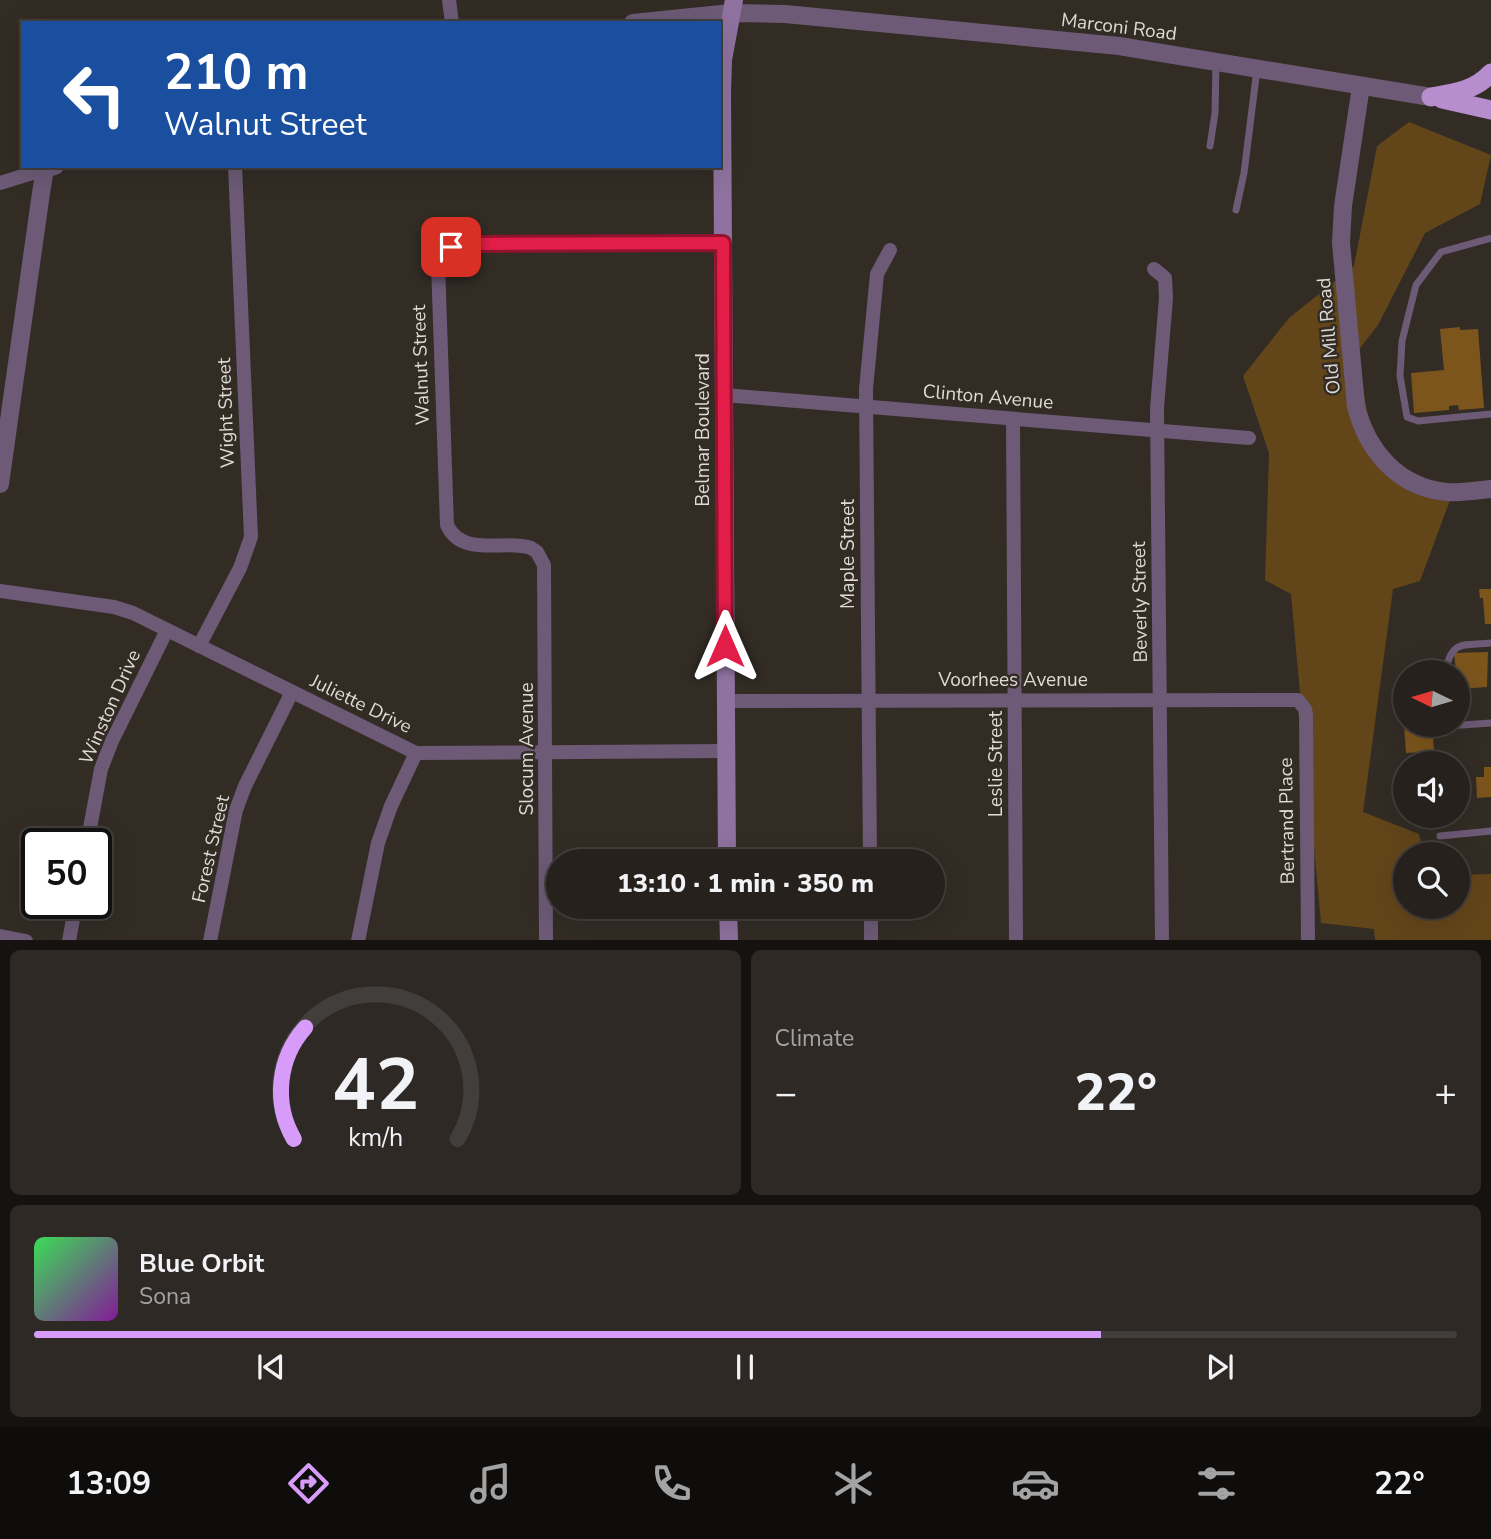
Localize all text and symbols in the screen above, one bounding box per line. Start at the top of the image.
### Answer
street label: Marconi Road [1060,7,1178,47]
text: 210 m [164,39,308,106]
icon: left [49,49,140,140]
text: Walnut Street [164,103,367,146]
pin [421,217,481,277]
icon: arrive [432,228,470,266]
street label: Old Mill Road [1311,277,1347,395]
street label: Walnut Street [406,304,436,426]
street label: Belmar Boulevard [690,353,716,507]
street label: Wight Street [211,357,241,469]
street label: Clinton Avenue [922,378,1054,416]
street label: Maple Street [835,499,861,609]
street label: Beverly Street [1126,541,1154,663]
position arrow [688,609,762,683]
street label: Winston Drive [73,646,147,768]
north arrow [1393,660,1470,737]
map controls [1393,660,1470,919]
street label: Voorhees Avenue [937,667,1088,693]
street label: Juliette Drive [305,668,416,740]
street label: Slocum Avenue [514,682,540,816]
street label: Leslie Street [983,710,1009,817]
button: sound [1393,751,1470,828]
street label: Bertrand Place [1273,757,1301,885]
street label: Forest Street [186,792,236,905]
speed limit sign: 50 [21,828,112,919]
button: search [1393,842,1470,919]
text: 13:10 · 1 min · 350 m [617,866,874,901]
text: Climate [775,1023,854,1054]
text: 42 [332,1035,419,1135]
text: 22° [1075,1057,1157,1128]
text: − [775,1068,797,1119]
text: + [1434,1068,1457,1119]
text: km/h [348,1120,403,1154]
text: Blue Orbit [139,1246,264,1281]
text: Sona [139,1281,191,1312]
icon: previous [252,1348,290,1386]
icon: pause [726,1348,764,1386]
icon: next [1201,1348,1239,1386]
icon: directions [284,1459,333,1508]
icon: music [466,1459,515,1508]
icon: phone [647,1459,696,1508]
icon: climate [829,1459,878,1508]
icon: car [1011,1459,1060,1508]
icon: filters [1192,1459,1241,1508]
text: 13:09 [66,1462,151,1505]
text: 22° [1374,1462,1425,1505]

